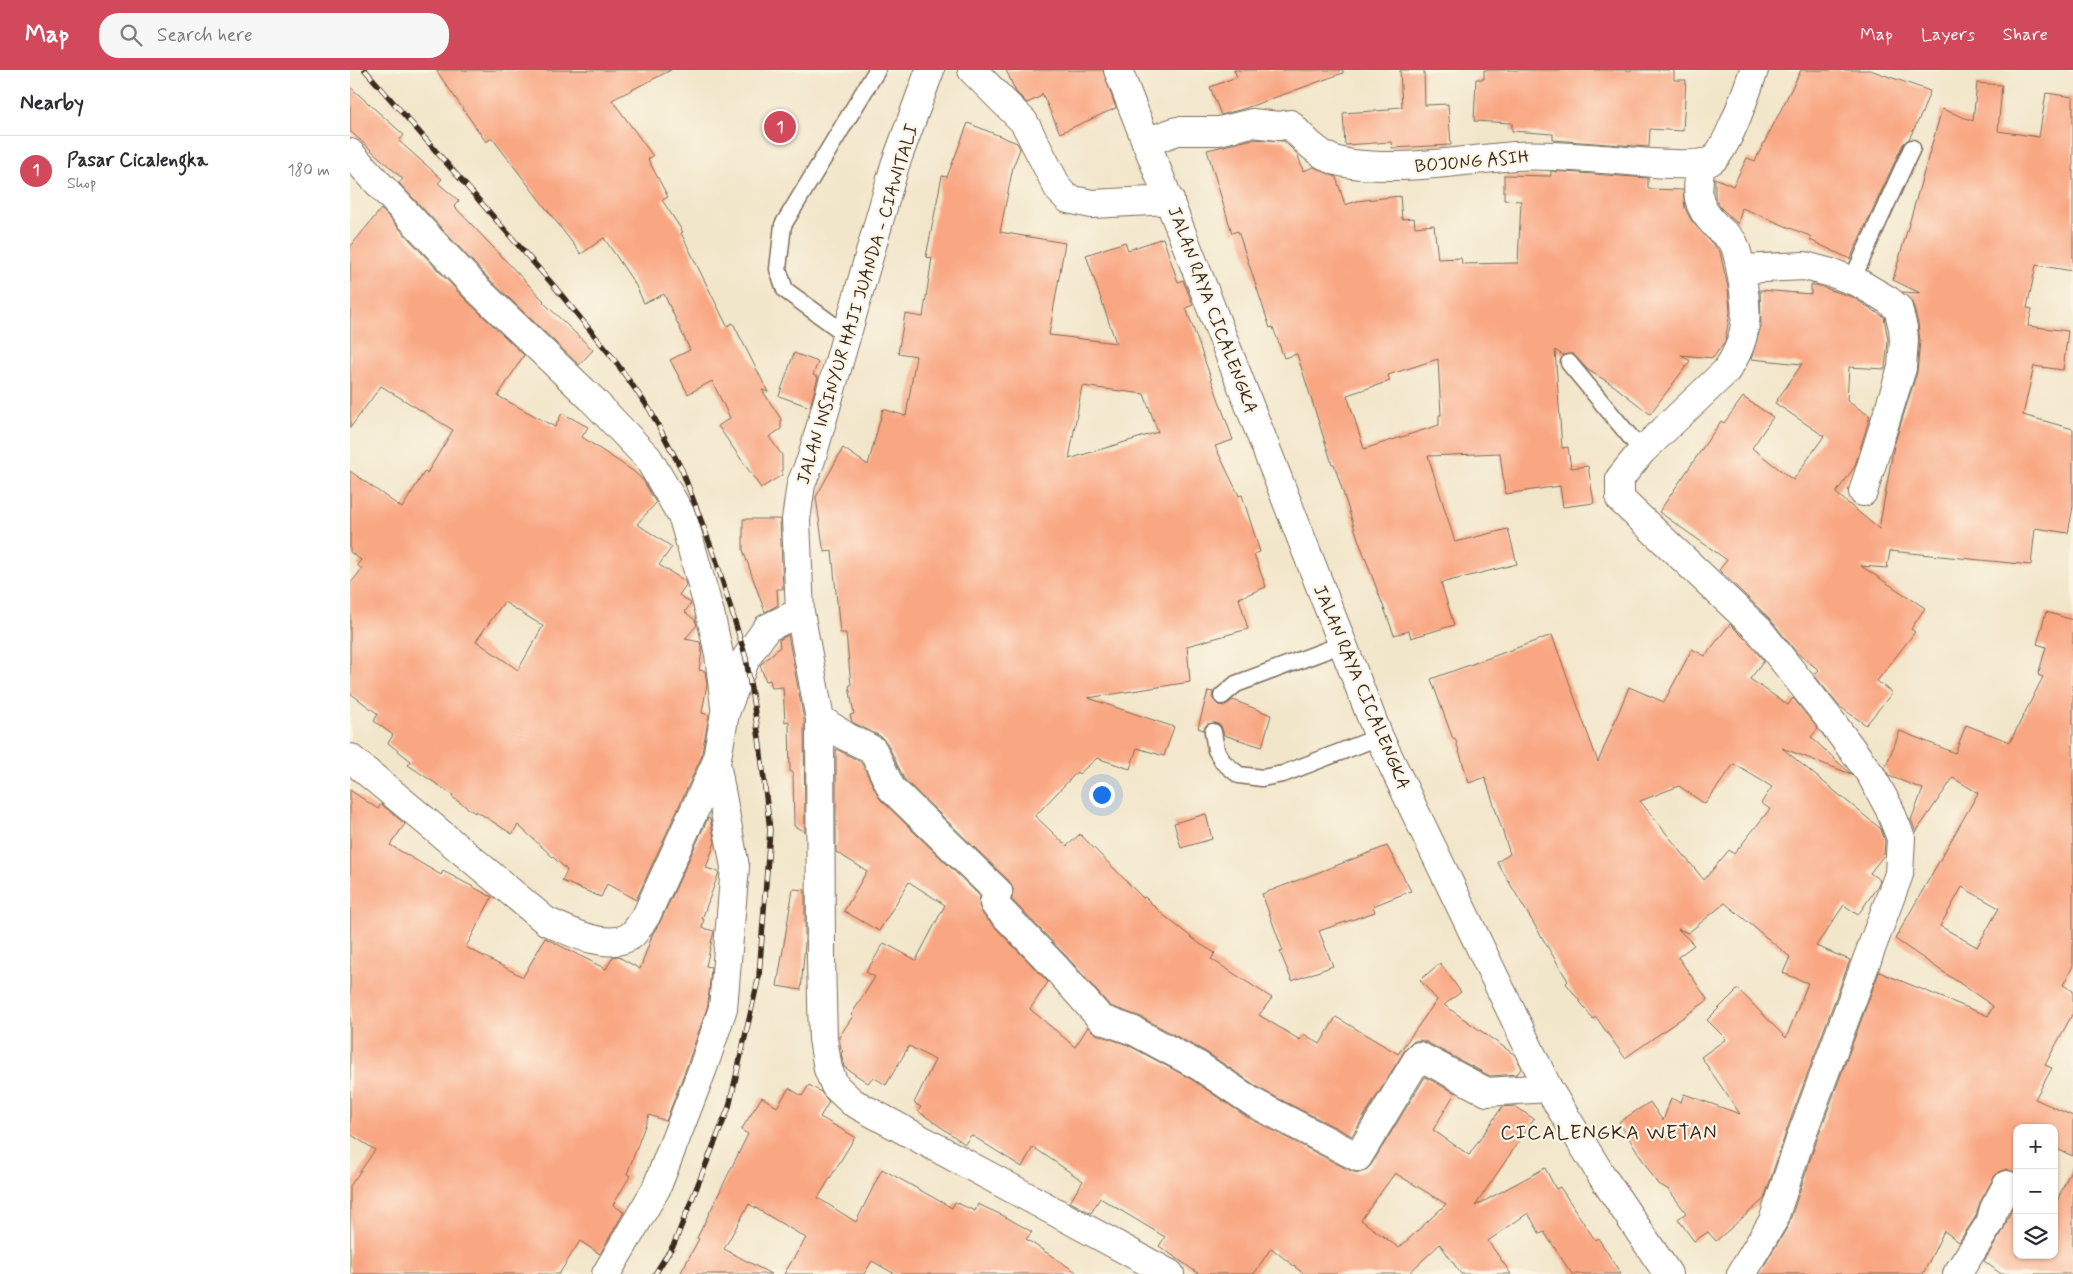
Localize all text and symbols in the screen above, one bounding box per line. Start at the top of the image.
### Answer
search box [99,13,449,58]
text: Map [25,20,69,51]
icon: search [117,21,145,49]
text: Search here [157,23,253,48]
text: Map [1860,23,1893,47]
text: Layers [1921,23,1975,47]
text: Share [2003,23,2048,47]
text: Nearby [20,89,84,117]
pin: 1 [764,108,796,146]
street label: JALAN INSINYUR HAJI JUANDA - CIAWITALI [792,121,924,488]
street label: BOJONG ASIH [1414,145,1531,179]
text: Pasar Cicalengka [67,148,208,173]
text: 1 [32,160,40,181]
text: 180 m [287,160,330,181]
text: Shop [67,173,96,194]
street label: JALAN RAYA CICALENGKA [1161,203,1263,417]
street label: JALAN RAYA CICALENGKA [1307,581,1415,793]
your location [1089,782,1115,808]
district label: CICALENGKA WETAN [1500,1120,1718,1147]
map controls [2013,1124,2058,1259]
button: + [2013,1124,2058,1169]
button: − [2013,1169,2058,1214]
button: layers [2013,1214,2058,1259]

